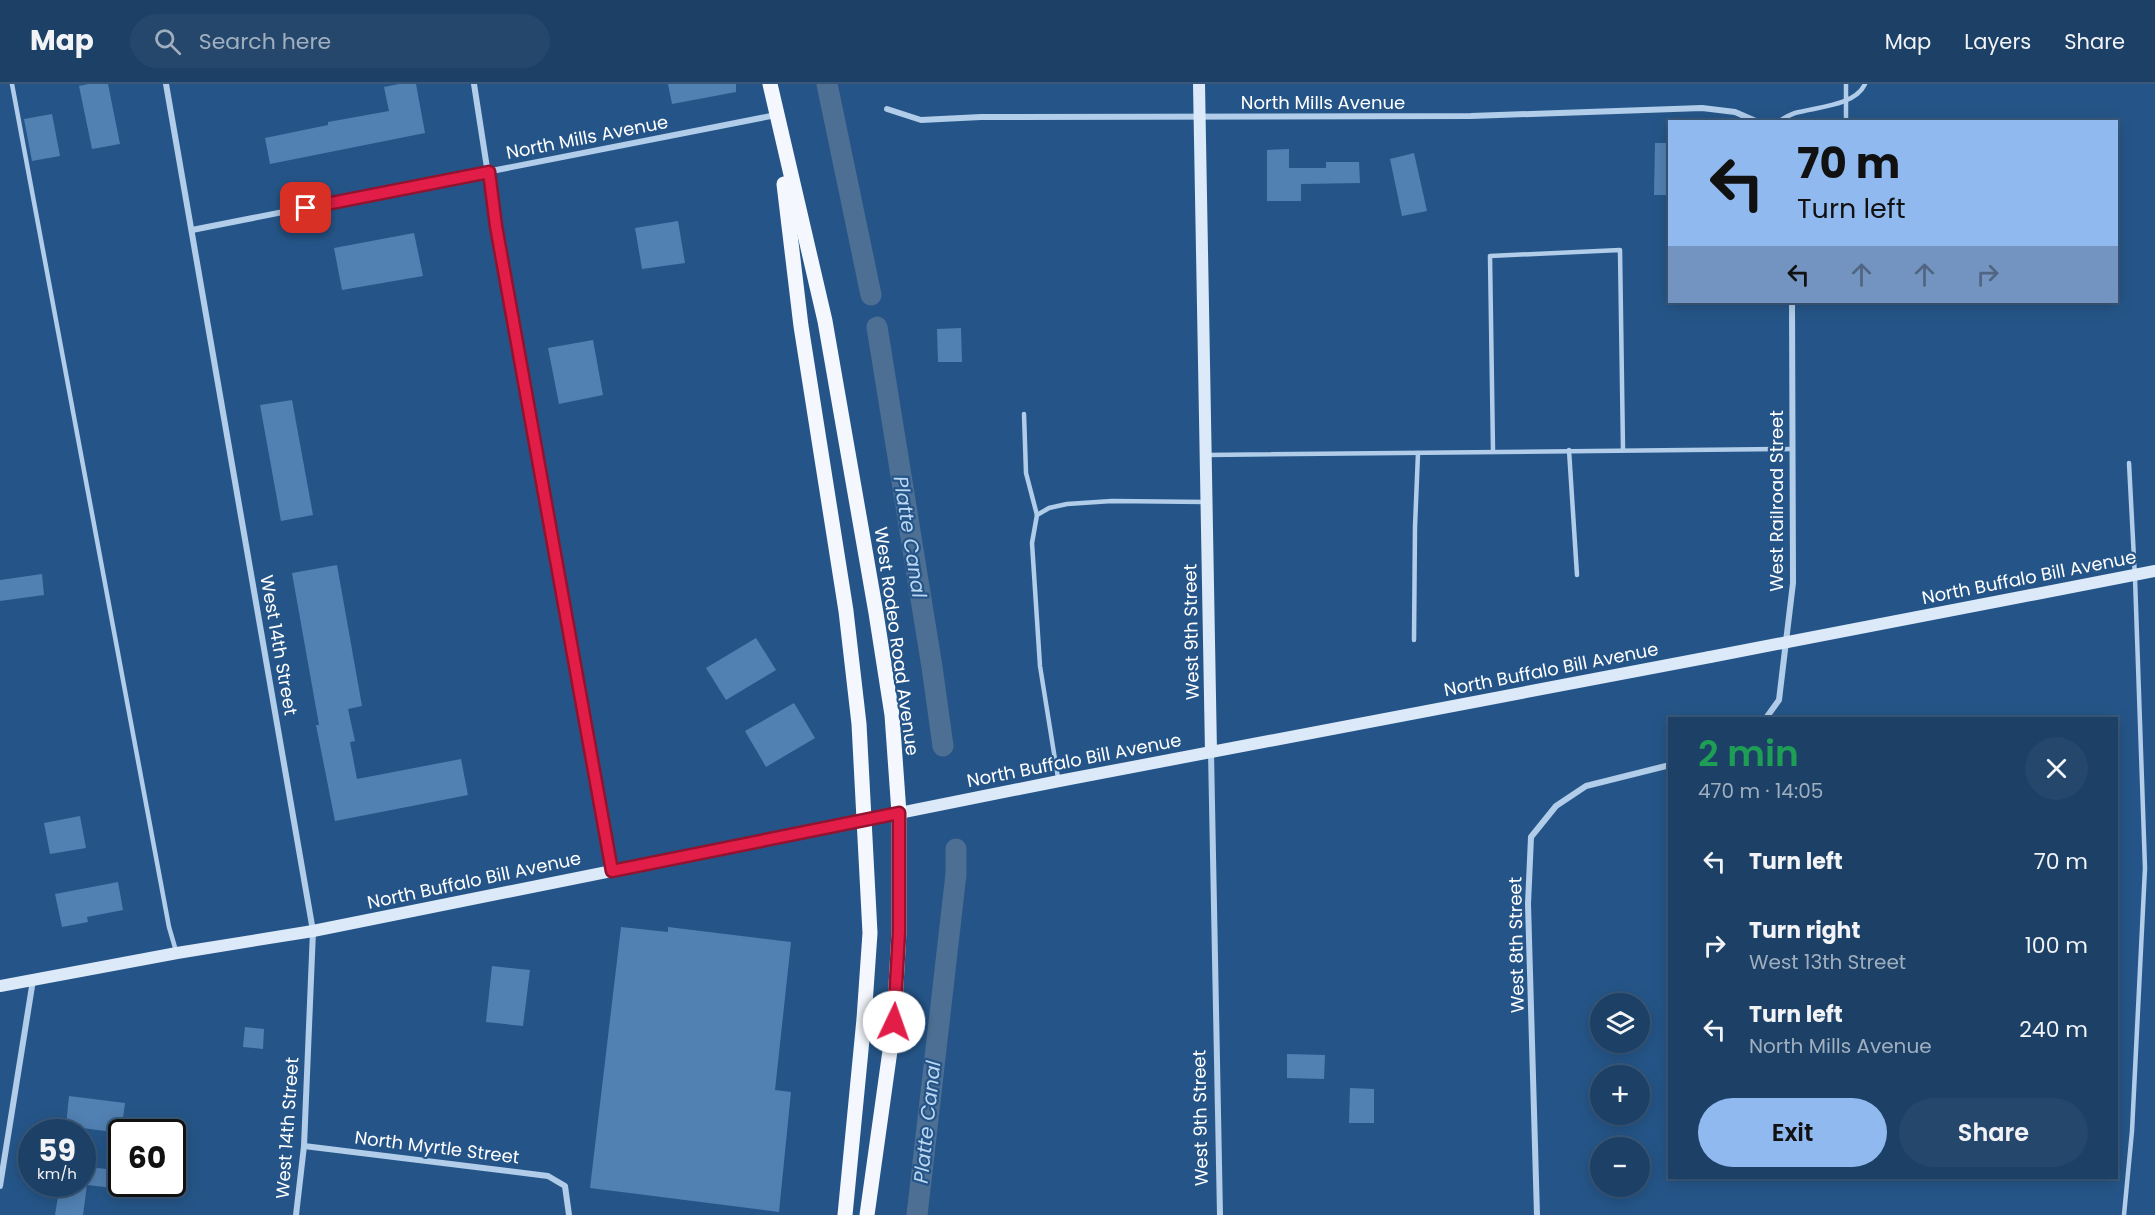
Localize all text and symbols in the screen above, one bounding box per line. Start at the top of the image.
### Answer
search box [130,14,550,68]
text: Map [30,21,94,60]
icon: search [151,25,184,58]
text: Search here [199,26,331,57]
text: Map [1885,27,1931,56]
text: Layers [1964,27,2031,56]
text: Share [2064,27,2125,56]
street label: North Mills Avenue [1241,90,1405,115]
street label: North Mills Avenue [504,109,670,165]
text: 70 m [1797,134,1900,193]
icon: left [1698,144,1776,222]
pin [280,182,331,233]
text: Turn left [1797,190,1906,227]
icon: arrive [289,191,322,224]
icon: left [1782,258,1815,291]
icon: ahead [1845,258,1878,291]
icon: ahead [1908,258,1941,291]
icon: right [1971,258,2004,291]
street label: West Railroad Street [1764,410,1789,592]
water label: Platte Canal [887,474,933,600]
street label: West Rodeo Road Avenue [869,525,925,757]
street label: North Buffalo Bill Avenue [1920,544,2138,610]
street label: West 9th Street [1177,564,1205,700]
street label: West 14th Street [254,573,304,717]
street label: North Buffalo Bill Avenue [1442,636,1660,702]
street label: North Buffalo Bill Avenue [965,727,1183,793]
text: 2 min [1698,728,1799,779]
button: close [2025,737,2088,800]
text: 470 m · 14:05 [1698,777,1823,805]
street label: North Buffalo Bill Avenue [365,845,583,915]
icon: left [1698,845,1731,878]
text: Turn left [1749,846,1843,877]
text: 70 m [2034,846,2088,877]
street label: West 8th Street [1502,877,1530,1013]
text: Turn right [1749,915,1860,946]
icon: right [1698,929,1731,962]
text: 100 m [2025,930,2088,961]
text: West 13th Street [1749,948,1906,976]
position arrow [862,990,926,1054]
map controls [1590,993,1650,1197]
button: layers [1590,993,1650,1053]
text: Turn left [1749,999,1843,1030]
icon: left [1698,1013,1731,1046]
text: 240 m [2019,1014,2088,1045]
text: North Mills Avenue [1749,1032,1932,1060]
street label: West 9th Street [1186,1050,1214,1186]
street label: West 14th Street [270,1056,304,1200]
water label: Platte Canal [907,1059,947,1185]
button: + [1590,1065,1650,1125]
button: Exit [1698,1098,1887,1167]
button: Share [1899,1098,2088,1167]
speed limit sign: 60 [108,1119,186,1197]
street label: North Myrtle Street [353,1124,521,1170]
text: 59 [38,1129,76,1172]
button: − [1590,1137,1650,1197]
text: km/h [37,1163,77,1184]

